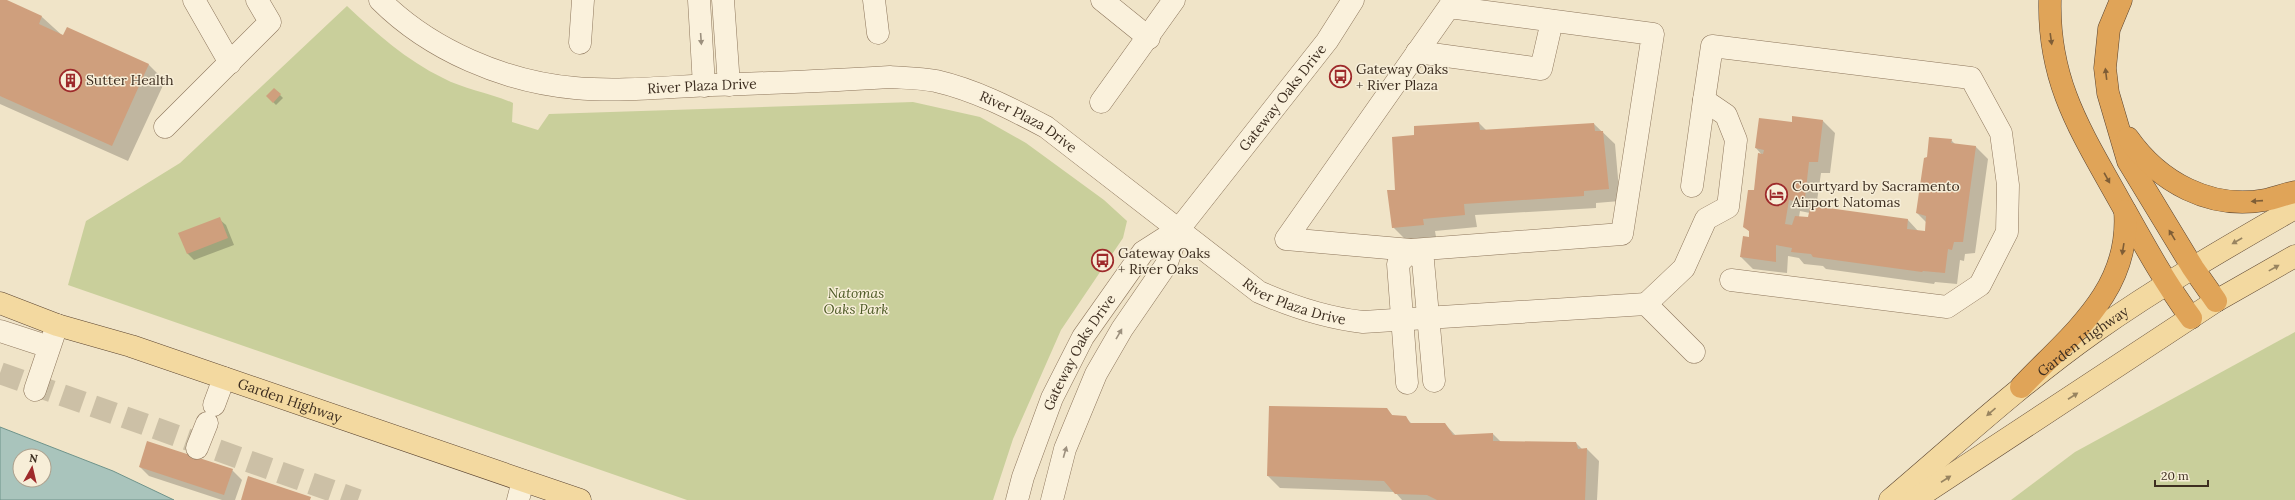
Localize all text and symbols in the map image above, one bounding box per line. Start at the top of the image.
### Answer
one-way arrow [698,33,705,45]
one-way arrow [2048,33,2054,45]
street label: Gateway Oaks Drive [1235,40,1330,155]
place label: Gateway Oaks + River Plaza [1356,60,1448,94]
bus stop icon: Gateway Oaks + River Plaza [1327,64,1353,90]
building icon: Sutter Health [58,67,84,93]
one-way arrow [2103,68,2109,80]
place label: Sutter Health [86,71,174,89]
street label: River Plaza Drive [647,74,757,98]
street label: River Plaza Drive [977,87,1081,157]
one-way arrow [2104,172,2110,184]
place label: Courtyard by Sacramento Airport Natomas [1791,177,1960,211]
hotel icon: Courtyard by Sacramento Airport Natomas [1763,181,1789,207]
one-way arrow [2251,197,2263,204]
one-way arrow [2169,229,2176,241]
one-way arrow [2231,238,2243,245]
one-way arrow [2120,243,2126,255]
place label: Gateway Oaks + River Oaks [1118,244,1210,278]
bus stop icon: Gateway Oaks + River Oaks [1090,248,1116,274]
one-way arrow [2269,265,2280,272]
street label: River Plaza Drive [1239,274,1348,329]
park label: Natomas Oaks Park [823,284,889,318]
street label: Gateway Oaks Drive [1039,290,1120,413]
street label: Garden Highway [2034,302,2133,380]
one-way arrow [1116,328,1123,340]
street label: Garden Highway [236,374,345,427]
one-way arrow [2067,392,2079,399]
one-way arrow [1986,408,1997,417]
one-way arrow [1062,446,1068,458]
north arrow [12,448,52,488]
text: N [28,451,39,466]
scale bar [2155,462,2208,488]
text: 20 m [2161,468,2189,483]
one-way arrow [1941,475,1952,482]

